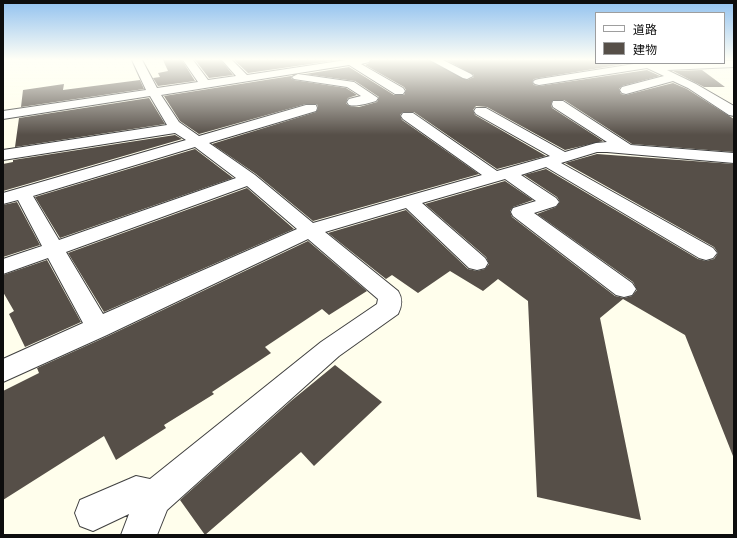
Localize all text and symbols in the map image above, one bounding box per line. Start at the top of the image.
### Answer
legend [595,12,725,64]
text: 道路 [633,21,657,37]
text: 建物 [633,41,657,57]

